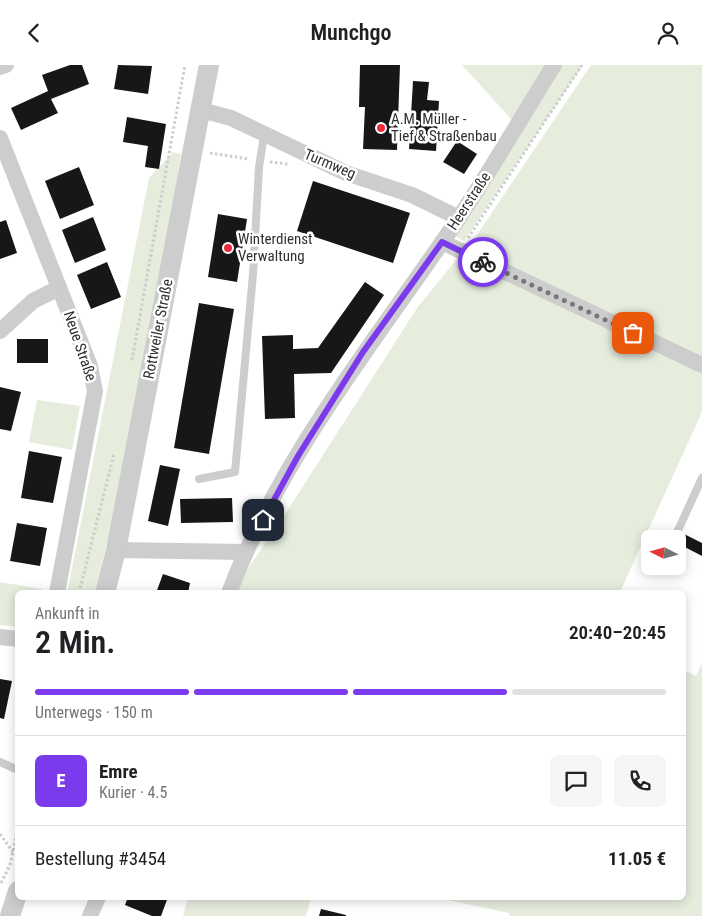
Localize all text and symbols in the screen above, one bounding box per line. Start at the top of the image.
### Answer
icon: back [20,19,48,47]
icon: person [654,19,682,47]
text: Munchgo [310,20,392,45]
place label: A.M. Müller - Tief & Straßenbau [391,110,497,145]
marker: A.M. Müller - Tief & Straßenbau [375,122,387,134]
street label: Turmweg [301,145,359,183]
street label: Heerstraße [444,169,494,233]
place label: Winterdienst Verwaltung [238,230,313,265]
courier [458,237,508,287]
marker: Winterdienst Verwaltung [222,242,234,254]
icon: bike [469,248,497,276]
street label: Rottweiler Straße [139,277,177,381]
street label: Neue Straße [60,309,100,383]
pin [612,312,654,354]
icon: bag [619,319,647,347]
pin [242,499,284,541]
icon: home [249,506,277,534]
north arrow [641,530,686,575]
map controls [641,530,686,575]
text: Ankunft in [35,604,100,623]
text: 20:40–20:45 [569,621,666,644]
text: 2 Min. [35,623,115,661]
text: Unterwegs · 150 m [35,703,153,722]
button: chat [550,755,602,807]
button: phone [614,755,666,807]
text: Emre [99,760,138,783]
text: E [56,769,66,792]
text: Kurier · 4.5 [99,783,167,802]
text: Bestellung #3454 [35,847,166,870]
text: 11.05 € [608,847,666,870]

